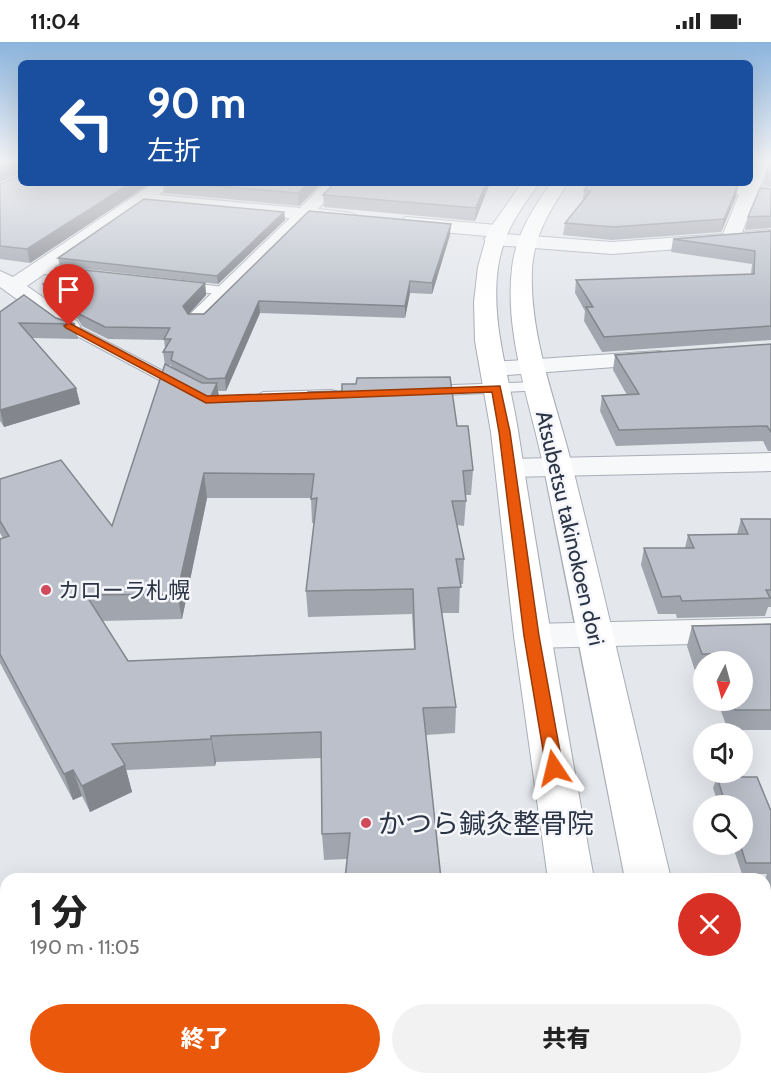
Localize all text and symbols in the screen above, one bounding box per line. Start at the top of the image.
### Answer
text: 11:04 [30,8,80,35]
text: 90 m [147,77,246,129]
icon: left [48,84,126,162]
text: 左折 [147,134,201,167]
pin [43,264,94,326]
icon: arrive [52,273,85,306]
street label: Atsubetsu takinokoen dori [530,408,610,648]
place label: カローラ札幌 [58,577,190,604]
marker: カローラ札幌 [39,583,53,597]
north arrow [693,651,753,711]
map controls [693,651,753,855]
button: sound [693,723,753,783]
position arrow [522,736,586,800]
button: search [693,795,753,855]
place label: かつら鍼灸整骨院 [378,807,594,840]
marker: かつら鍼灸整骨院 [359,816,373,830]
text: 1 分 [30,890,87,934]
button: close [678,893,741,956]
text: 190 m · 11:05 [30,935,140,959]
button: 終了 [30,1004,380,1073]
button: 共有 [392,1004,741,1073]

